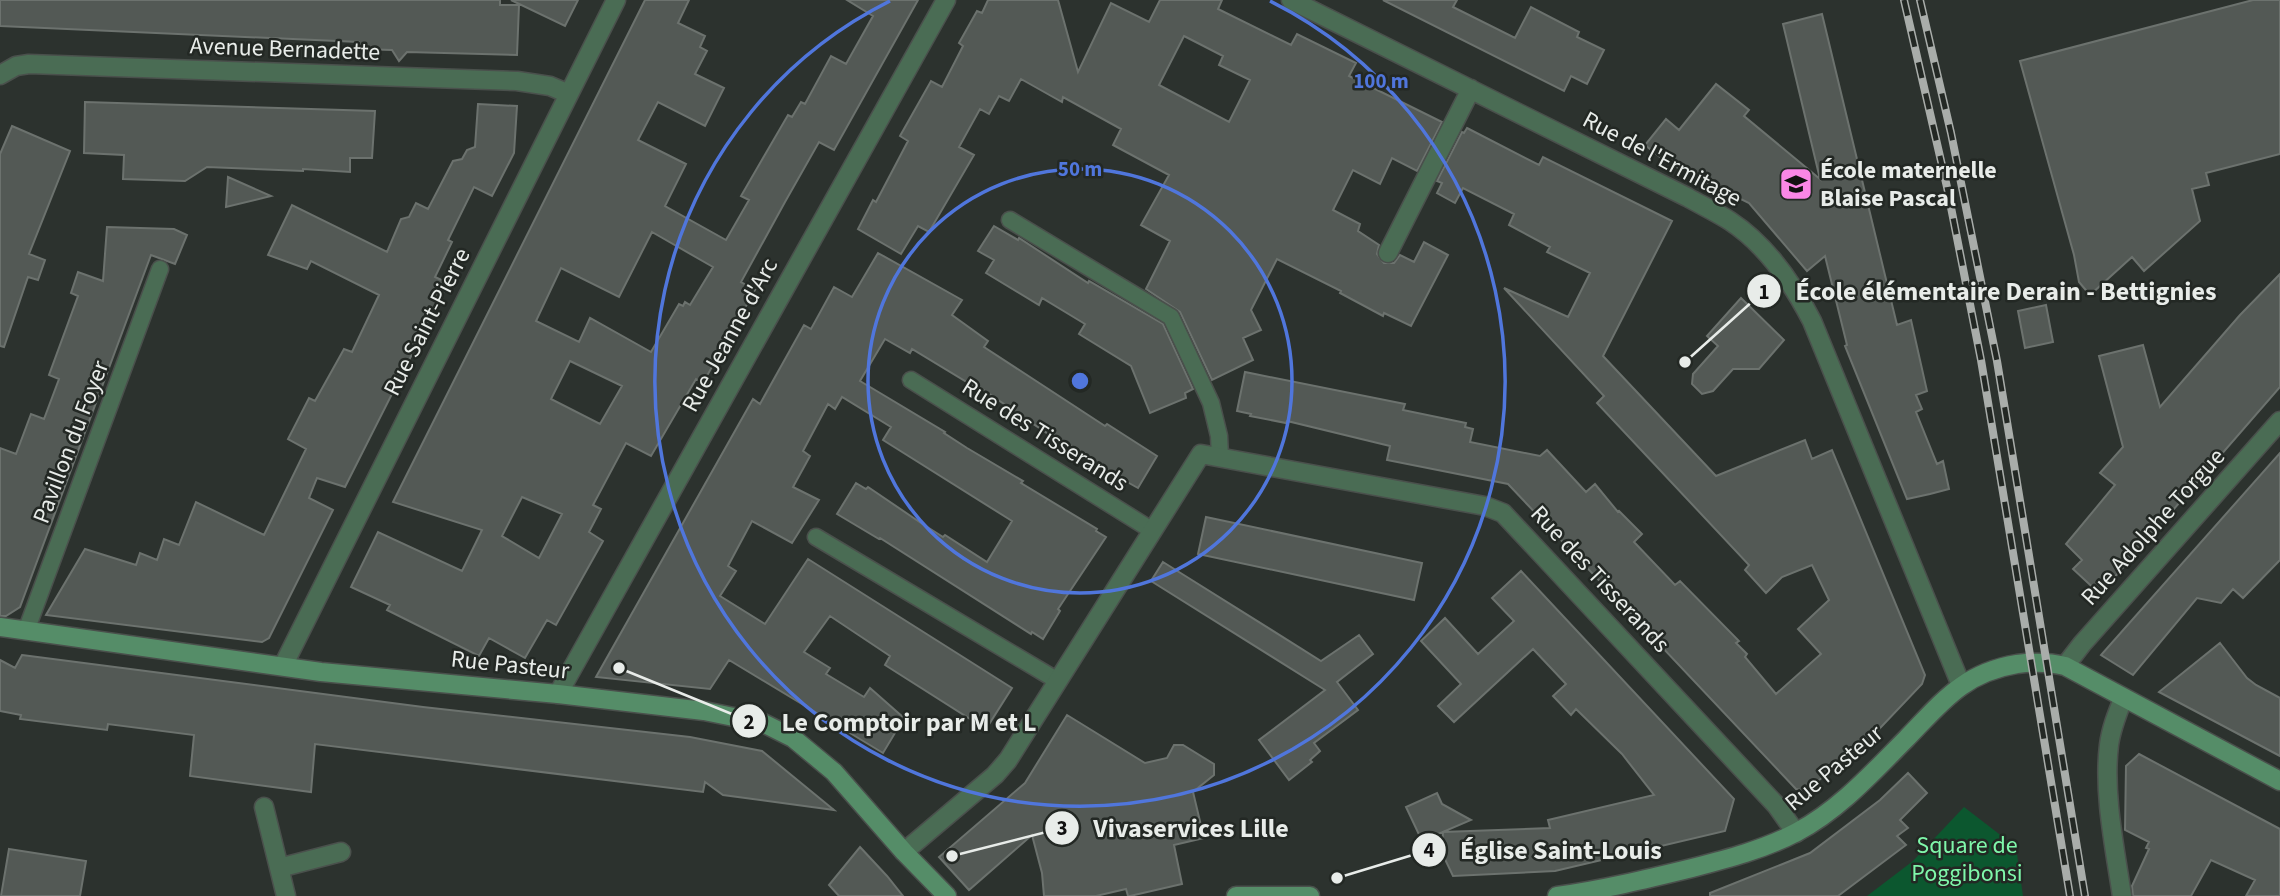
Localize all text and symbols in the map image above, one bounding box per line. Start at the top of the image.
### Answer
street label: Avenue Bernadette [189,28,381,70]
text: 100 m [1353,66,1409,96]
street label: Rue de l'Ermitage [1576,102,1748,216]
place label: École maternelle Blaise Pascal [1820,153,1997,216]
text: 50 m [1058,154,1102,184]
school or university icon: École maternelle Blaise Pascal [1777,165,1815,203]
street label: Rue Saint-Pierre [375,242,479,402]
street label: Rue Jeanne d'Arc [673,251,787,419]
callout: École élémentaire Derain - Bettignies [1746,268,2230,315]
text: École élémentaire Derain - Bettignies [1796,273,2216,310]
text: 1 [1758,277,1770,307]
street label: Pavillon du Foyer [24,355,118,529]
centre of rings [1068,369,1092,393]
street label: Rue des Tisserands [955,370,1135,500]
street label: Rue Adolphe Torgue [2073,440,2233,614]
street label: Rue des Tisserands [1522,497,1678,661]
street label: Rue Pasteur [449,641,572,689]
callout: Le Comptoir par M et L [732,698,1050,745]
text: Le Comptoir par M et L [781,704,1037,741]
text: 2 [743,707,755,737]
street label: Rue Pasteur [1777,716,1891,820]
callout: Vivaservices Lille [1044,804,1303,851]
text: Vivaservices Lille [1092,810,1289,847]
text: 3 [1056,813,1068,843]
callout: Église Saint-Louis [1412,827,1676,874]
park label: Square de Poggibonsi [1911,828,2023,891]
text: Église Saint-Louis [1460,832,1662,869]
text: 4 [1423,835,1435,865]

